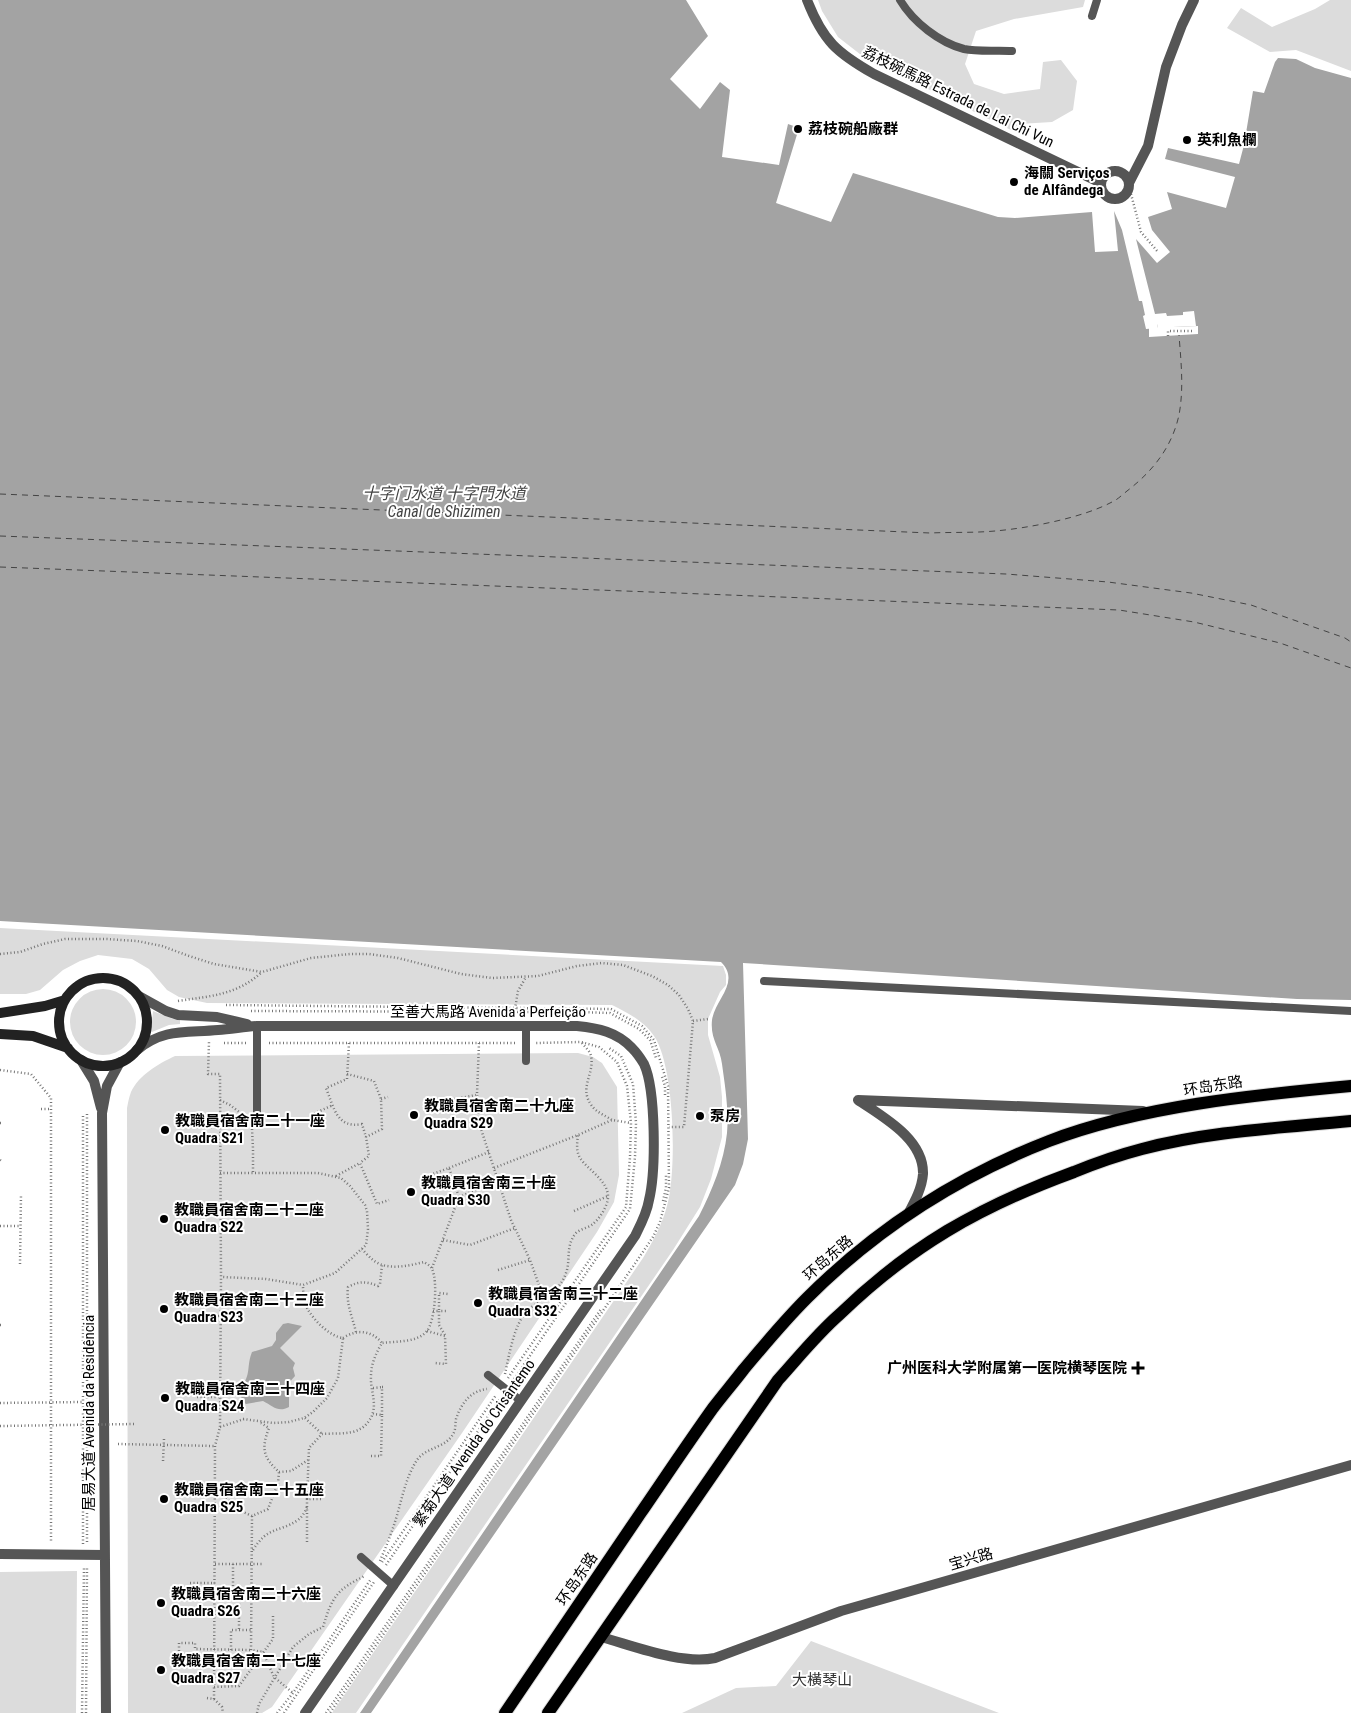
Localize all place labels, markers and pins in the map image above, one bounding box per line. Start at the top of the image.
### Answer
place label: 荔枝碗船廠群 [808,120,898,138]
marker: 荔枝碗船廠群 [792,123,804,135]
place label: 英利魚欄 [1197,131,1257,149]
marker: 英利魚欄 [1181,134,1193,146]
place label: 海關 Serviços de Alfândega [1024,164,1110,199]
marker: 海關 Serviços de Alfândega [1008,176,1020,188]
place label: 教職員宿舍南二十九座 Quadra S29 [424,1097,574,1132]
place label: 泵房 [710,1107,740,1125]
marker: 教職員宿舍南二十九座 Quadra S29 [408,1109,420,1121]
marker: 泵房 [694,1110,706,1122]
place label: 教職員宿舍南二十一座 Quadra S21 [175,1112,325,1147]
marker: 教職員宿舍南二十一座 Quadra S21 [159,1124,171,1136]
place label: 教職員宿舍南三十座 Quadra S30 [421,1174,556,1209]
marker: 教職員宿舍南三十座 Quadra S30 [405,1186,417,1198]
place label: 教職員宿舍南二十二座 Quadra S22 [174,1201,324,1236]
marker: 教職員宿舍南二十二座 Quadra S22 [158,1213,170,1225]
place label: 教職員宿舍南三十二座 Quadra S32 [488,1285,638,1320]
place label: 教職員宿舍南二十三座 Quadra S23 [174,1291,324,1326]
marker: 教職員宿舍南三十二座 Quadra S32 [472,1297,484,1309]
marker: 教職員宿舍南二十三座 Quadra S23 [158,1303,170,1315]
place label: 广州医科大学附属第一医院横琴医院 [887,1359,1127,1377]
marker: 广州医科大学附属第一医院横琴医院 [1131,1361,1145,1375]
place label: 教職員宿舍南二十四座 Quadra S24 [175,1380,325,1415]
marker: 教職員宿舍南二十四座 Quadra S24 [159,1392,171,1404]
place label: 教職員宿舍南二十五座 Quadra S25 [174,1481,324,1516]
marker: 教職員宿舍南二十五座 Quadra S25 [158,1493,170,1505]
place label: 教職員宿舍南二十六座 Quadra S26 [171,1585,321,1620]
marker: 教職員宿舍南二十六座 Quadra S26 [155,1597,167,1609]
place label: 教職員宿舍南二十七座 Quadra S27 [171,1652,321,1687]
marker: 教職員宿舍南二十七座 Quadra S27 [155,1664,167,1676]

